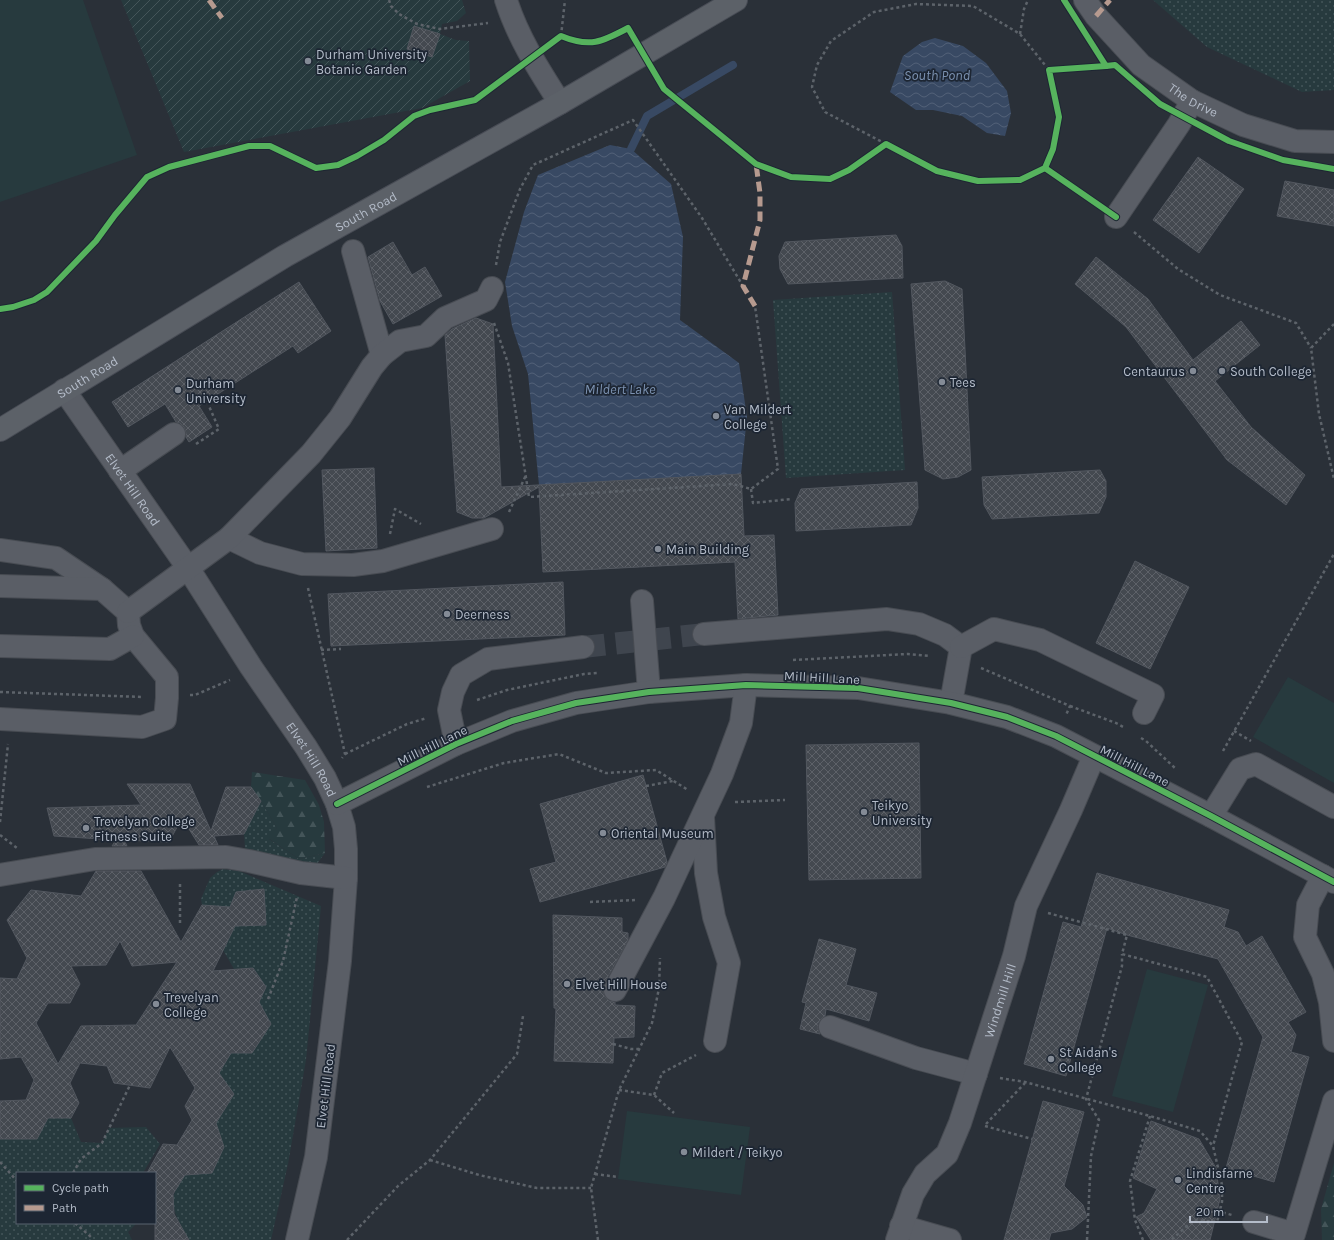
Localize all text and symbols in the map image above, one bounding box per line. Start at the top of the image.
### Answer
place label: Durham University Botanic Garden [316,47,427,77]
marker: Durham University Botanic Garden [303,56,313,66]
water label: South Pond [904,67,971,84]
street label: The Drive [1166,80,1221,120]
street label: South Road [332,188,399,235]
street label: South Road [54,353,121,402]
place label: Centaurus [1123,364,1185,379]
place label: South College [1230,364,1312,379]
marker: Centaurus [1188,366,1198,376]
marker: South College [1217,366,1227,376]
place label: Tees [950,375,976,390]
place label: Durham University [186,376,246,406]
marker: Tees [937,377,947,387]
water label: Mildert Lake [584,381,656,398]
marker: Durham University [173,385,183,395]
place label: Van Mildert College [724,402,792,432]
marker: Van Mildert College [711,411,721,421]
street label: Elvet Hill Road [102,450,163,529]
place label: Main Building [666,542,750,557]
marker: Main Building [653,544,663,554]
place label: Deerness [455,607,510,622]
marker: Deerness [442,609,452,619]
street label: Mill Hill Lane [784,668,861,687]
street label: Elvet Hill Road [283,719,340,799]
street label: Mill Hill Lane [395,722,470,769]
street label: Mill Hill Lane [1098,742,1172,790]
place label: Teikyo University [872,798,932,828]
marker: Teikyo University [859,807,869,817]
place label: Trevelyan College Fitness Suite [94,814,195,844]
marker: Trevelyan College Fitness Suite [81,823,91,833]
place label: Oriental Museum [611,826,714,841]
marker: Oriental Museum [598,828,608,838]
street label: Windmill Hill [981,962,1019,1040]
place label: Elvet Hill House [575,977,668,992]
marker: Elvet Hill House [562,979,572,989]
place label: Trevelyan College [164,990,219,1020]
marker: Trevelyan College [151,999,161,1009]
street label: Elvet Hill Road [313,1043,338,1129]
place label: St Aidan's College [1059,1045,1118,1075]
marker: St Aidan's College [1046,1054,1056,1064]
place label: Mildert / Teikyo [692,1145,783,1160]
marker: Mildert / Teikyo [679,1147,689,1157]
place label: Lindisfarne Centre [1186,1166,1253,1196]
legend [16,1172,156,1224]
marker: Lindisfarne Centre [1173,1175,1183,1185]
text: Cycle path [52,1181,109,1195]
scale bar [1190,1198,1267,1224]
text: Path [52,1201,77,1215]
text: 20 m [1196,1205,1224,1219]

